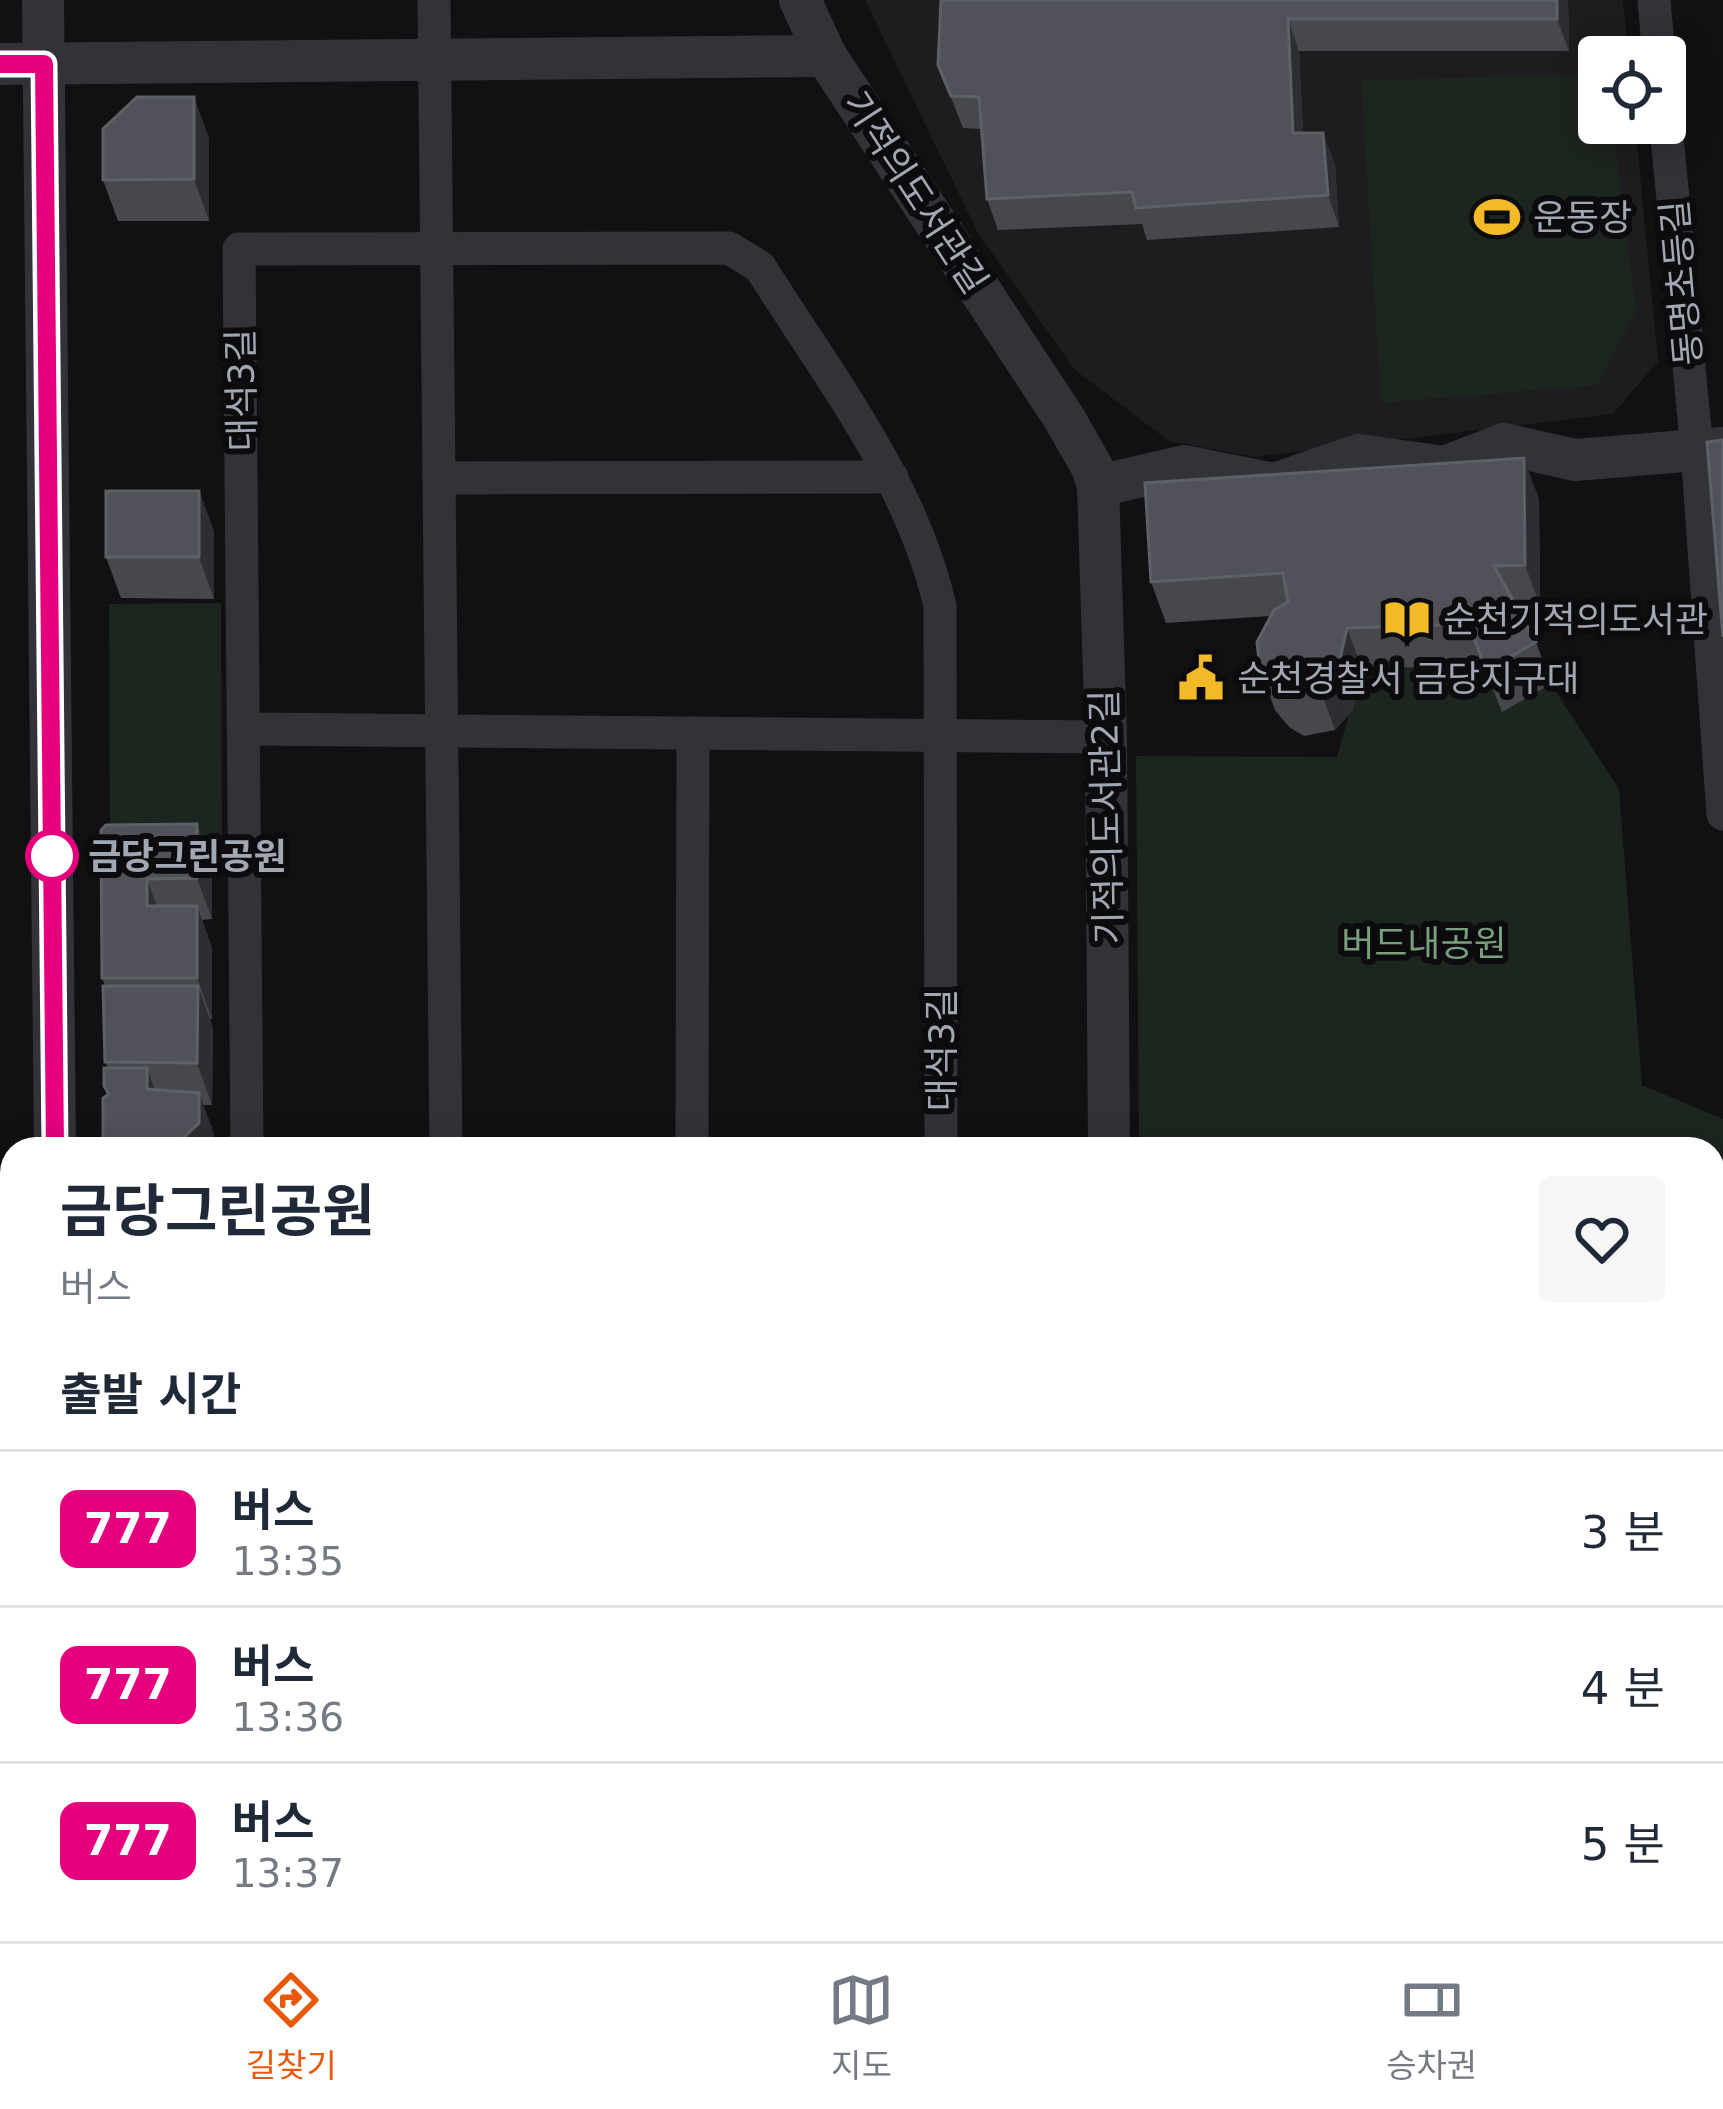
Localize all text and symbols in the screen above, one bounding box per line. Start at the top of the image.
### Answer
map controls [1578,36,1686,144]
button: locate [1578,36,1686,144]
street label: 기적의도서관길 [835,84,996,301]
sports icon: 운동장 [1472,192,1522,242]
place label: 운동장 [1533,197,1632,238]
street label: 동명초등길 [1654,199,1709,367]
street label: 대석3길 [220,329,263,451]
library icon: 순천기적의도서관 [1382,594,1432,644]
place label: 순천기적의도서관 [1443,599,1708,640]
public building icon: 순천경찰서 금당지구대 [1176,653,1226,703]
place label: 순천경찰서 금당지구대 [1237,658,1580,699]
street label: 기적의도서관2길 [1084,689,1129,945]
marker: 금당그린공원 [27,831,77,881]
place label: 금당그린공원 [88,836,287,877]
park label: 버드내공원 [1341,923,1507,964]
street label: 대석3길 [921,989,962,1111]
button: heart [1539,1176,1665,1302]
text: 금당그린공원 [60,1178,375,1244]
text: 버스 [60,1265,132,1310]
text: 출발 시간 [60,1368,241,1421]
text: 버스 [232,1484,314,1537]
text: 777 [84,1504,172,1553]
text: 3 분 [1581,1506,1665,1559]
text: 13:35 [232,1539,344,1584]
text: 버스 [232,1640,314,1693]
text: 777 [84,1660,172,1709]
text: 4 분 [1581,1662,1665,1715]
text: 13:36 [232,1695,344,1740]
text: 버스 [232,1796,314,1849]
text: 777 [84,1816,172,1865]
text: 5 분 [1581,1818,1665,1871]
text: 13:37 [232,1851,344,1896]
tab: 길찾기 [246,1967,337,2087]
tab: 지도 [828,1967,894,2087]
tab: 승차권 [1386,1967,1477,2087]

